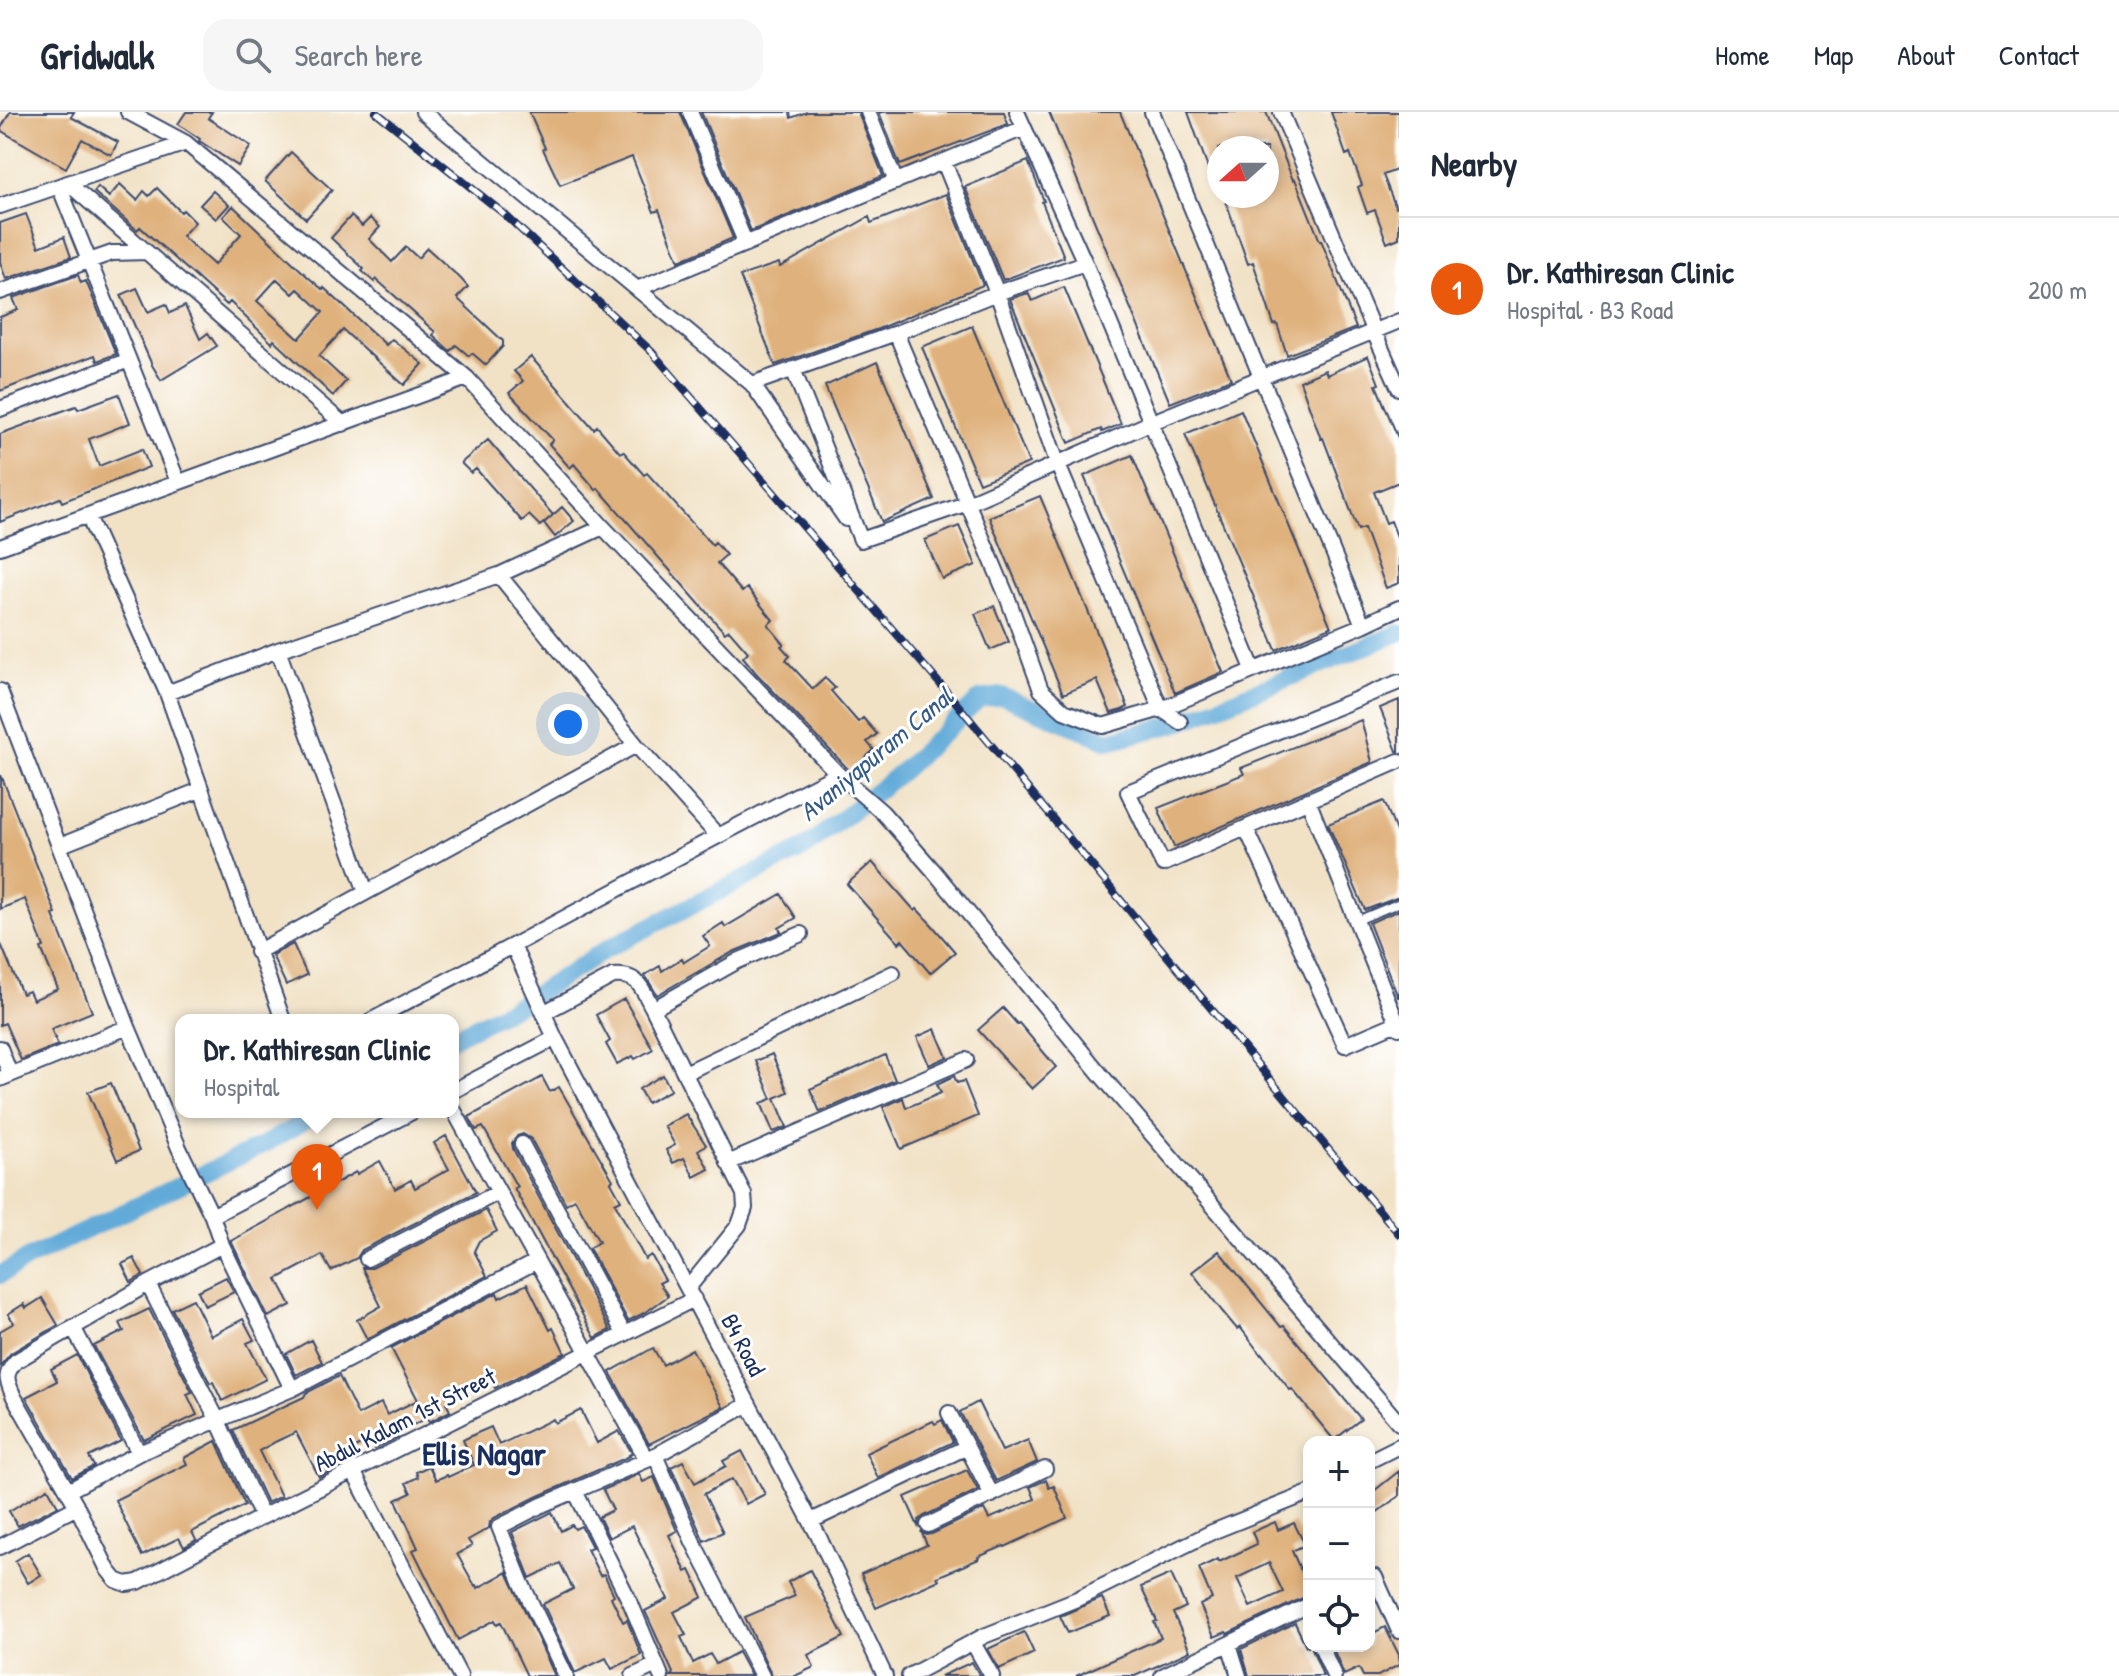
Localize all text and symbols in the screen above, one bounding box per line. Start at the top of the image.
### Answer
search box [203,19,763,91]
text: Gridwalk [40,29,155,81]
icon: search [231,33,275,77]
text: Search here [295,35,423,75]
text: Home [1715,36,1770,74]
text: Map [1814,36,1853,74]
text: About [1897,36,1955,74]
text: Contact [1999,36,2079,74]
north arrow [1207,136,1279,208]
text: Nearby [1431,141,1517,187]
text: Dr. Kathiresan Clinic [1507,252,1734,292]
text: 1 [1452,272,1462,307]
text: 200 m [2028,272,2087,307]
text: Hospital · B3 Road [1507,292,1673,327]
water label: Avaniyapuram Canal [791,678,961,829]
your location [548,704,588,744]
popup [175,1014,459,1118]
text: Dr. Kathiresan Clinic [204,1029,430,1069]
text: Hospital [204,1069,279,1104]
pin: 1 [291,1144,343,1210]
street label: B4 Road [714,1308,774,1381]
street label: Abdul Kalam 1st Street [308,1359,501,1479]
district label: Ellis Nagar [422,1432,546,1476]
map controls [1303,1436,1375,1652]
button: + [1303,1436,1375,1508]
button: − [1303,1508,1375,1580]
button: locate [1303,1580,1375,1652]

